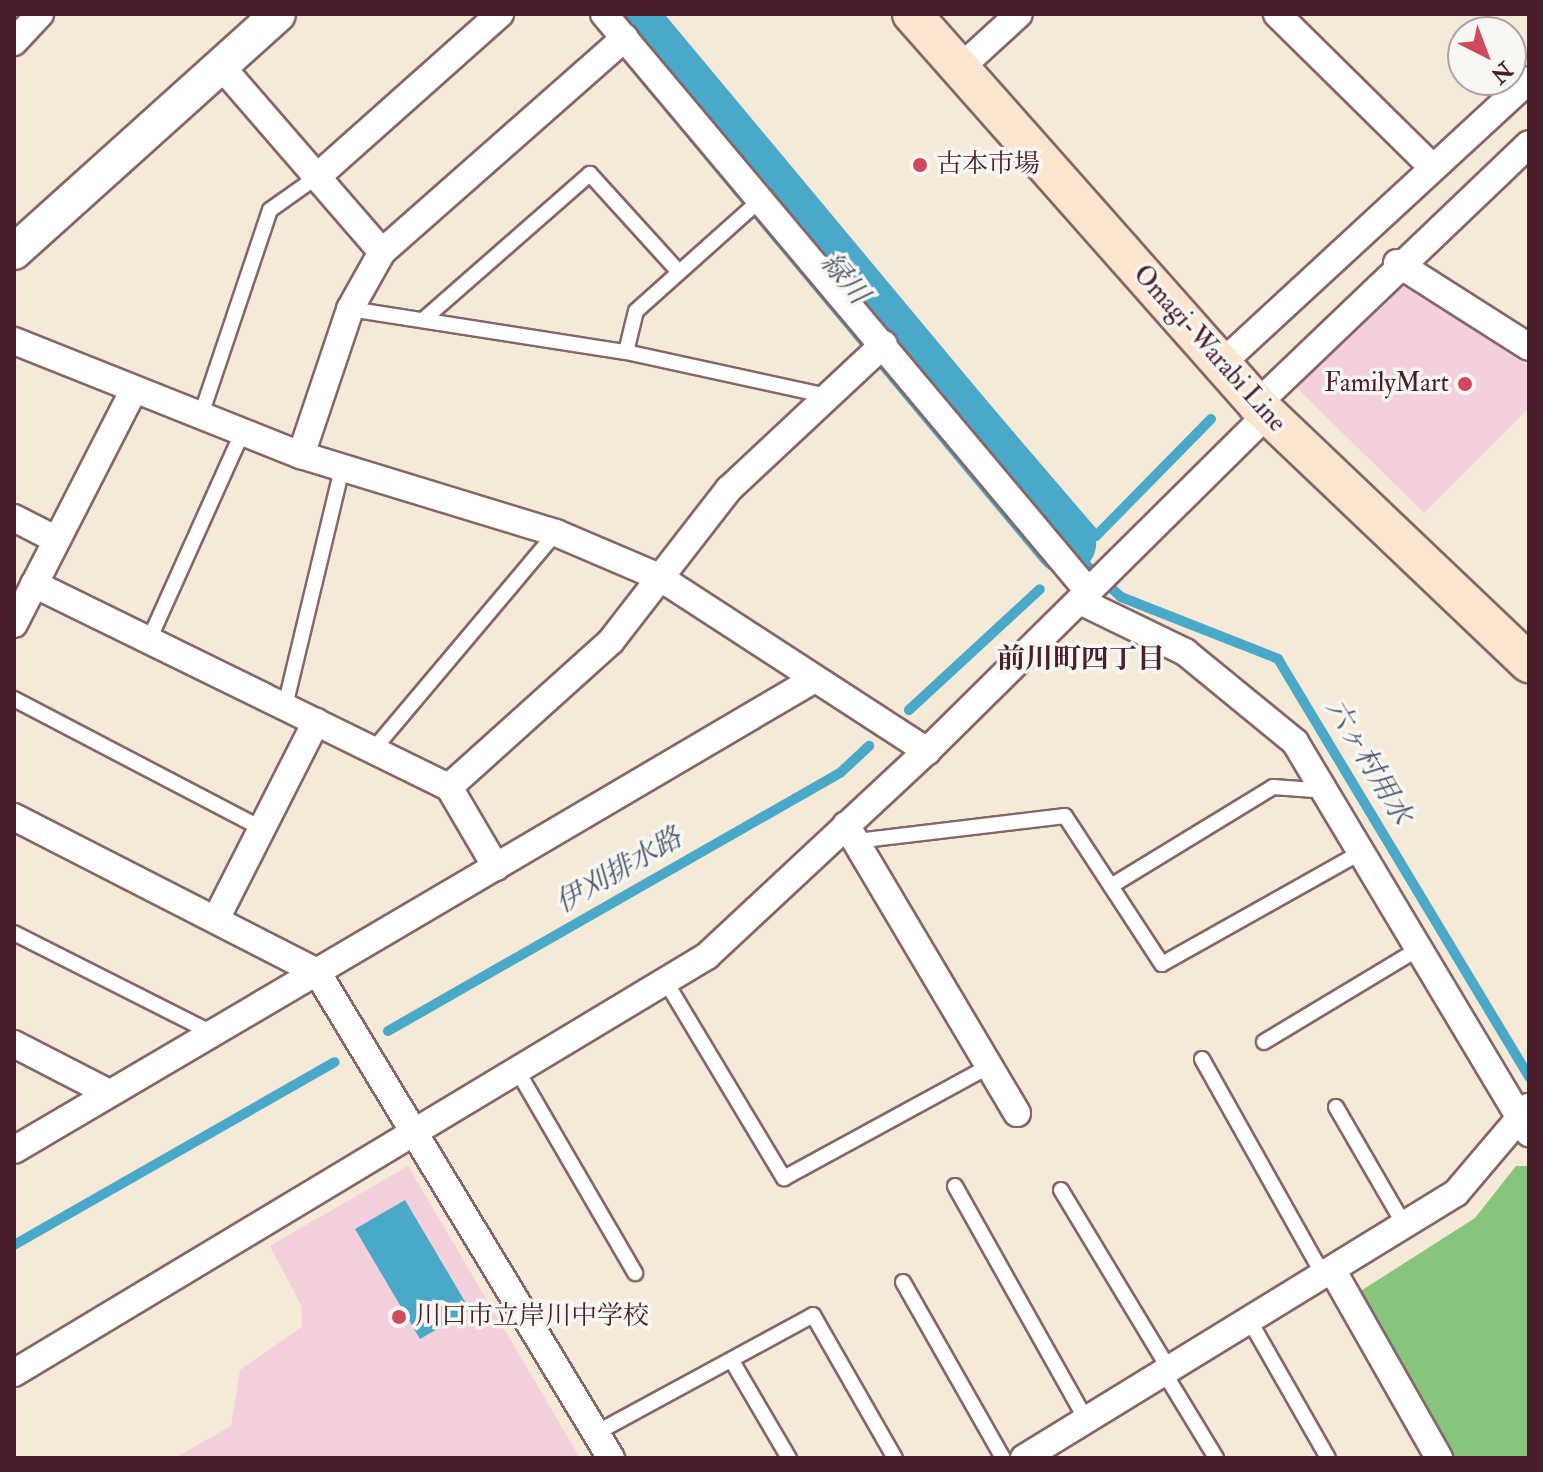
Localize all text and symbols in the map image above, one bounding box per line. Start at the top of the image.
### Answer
north arrow [1447,16,1527,96]
text: N [1485,55,1518,89]
place label: 古本市場 [936,149,1040,181]
marker: 古本市場 [911,156,929,174]
water label: 緑川 [813,247,875,311]
street label: Omagi-Warabi Line [1126,259,1292,439]
place label: FamilyMart [1324,368,1449,400]
marker: FamilyMart [1456,375,1474,393]
district label: 前川町四丁目 [997,643,1165,677]
water label: 六ヶ村用水 [1318,693,1418,831]
water label: 伊刈排水路 [550,821,688,921]
place label: 川口市立岸川中学校 [415,1301,649,1333]
marker: 川口市立岸川中学校 [390,1308,408,1326]

